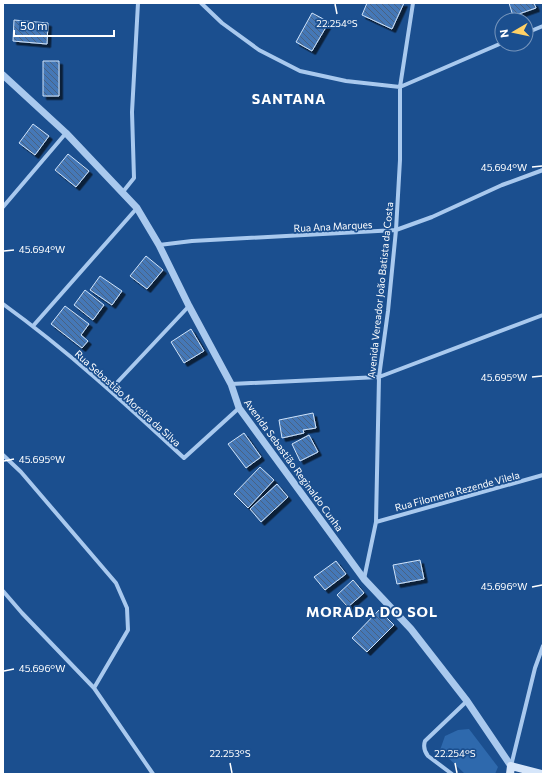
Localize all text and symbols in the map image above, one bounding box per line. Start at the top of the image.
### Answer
scale bar [14,12,114,38]
north arrow [494,12,534,52]
text: 22.254°S [316,17,358,29]
text: 50 m [20,18,48,32]
text: N [497,29,511,39]
district label: SANTANA [252,90,326,107]
text: 45.694°W [481,161,527,173]
street label: Avenida Vereador João Batista da Costa [365,201,395,379]
street label: Rua Ana Marques [293,218,373,234]
text: 45.694°W [19,243,65,255]
street label: Rua Sebastião Moreira da Silva [73,347,183,449]
text: 45.695°W [481,371,527,383]
street label: Avenida Sebastião Reginaldo Cunha [242,397,346,533]
text: 45.695°W [19,453,65,465]
street label: Rua Filomena Rezende Vilela [393,469,521,513]
text: 45.696°W [481,580,527,592]
district label: MORADA DO SOL [306,603,438,620]
text: 45.696°W [19,662,65,674]
text: 22.253°S [210,747,251,759]
text: 22.254°S [434,747,476,759]

